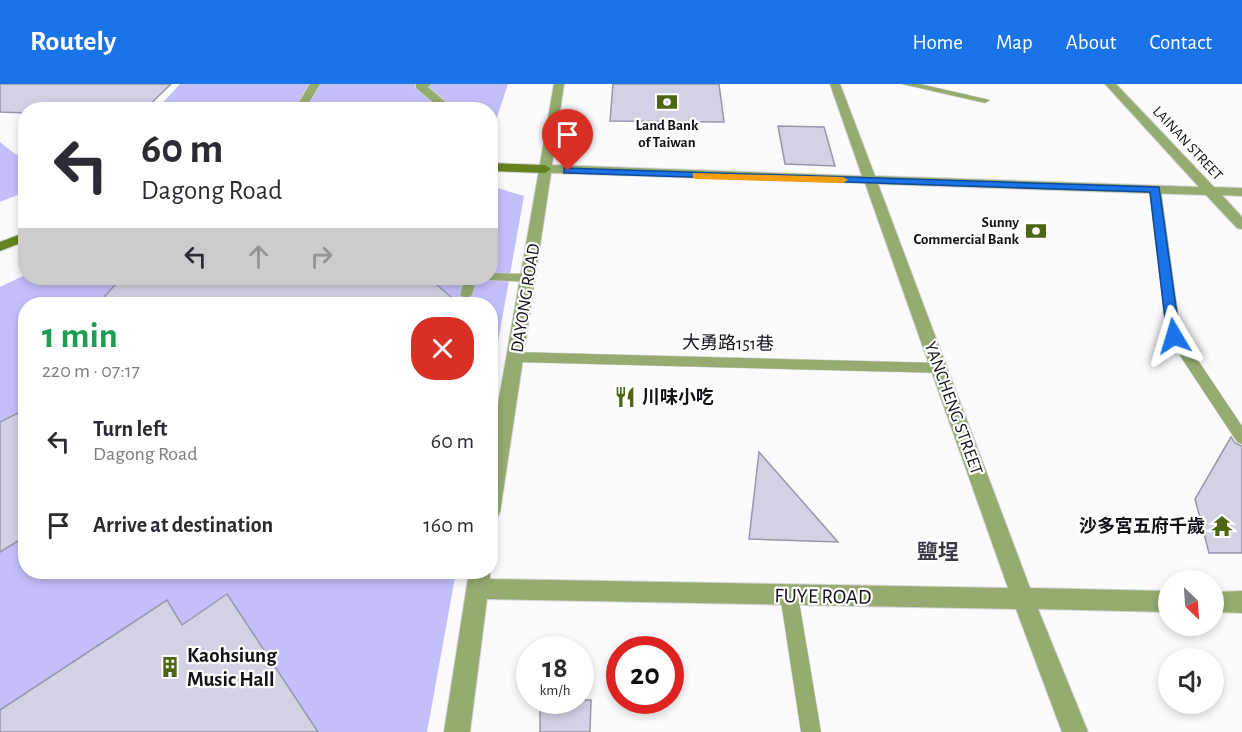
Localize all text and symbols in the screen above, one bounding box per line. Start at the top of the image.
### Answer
text: Routely [30,28,116,56]
text: Home [912,32,963,53]
text: Map [996,32,1033,53]
text: About [1066,32,1116,53]
text: Contact [1149,32,1212,53]
bank icon: Land Bank of Taiwan [655,90,679,114]
street label: LAINAN STREET [1150,104,1226,184]
pin [542,109,593,171]
icon: arrive [551,118,584,151]
place label: Land Bank of Taiwan [636,118,699,150]
icon: left [42,126,120,204]
text: 60 m [141,128,223,170]
text: Dagong Road [141,177,282,204]
place label: Sunny Commercial Bank [913,215,1020,247]
bank icon: Sunny Commercial Bank [1024,219,1048,243]
icon: left [179,240,212,273]
icon: ahead [242,240,275,273]
icon: right [305,240,338,273]
street label: DAYONG ROAD [508,242,543,354]
position arrow [1142,304,1206,368]
button: close [411,317,474,380]
text: 1 min [42,318,118,354]
street label: 大勇路151巷 [682,332,774,354]
street label: YANCHENG STREET [921,339,986,478]
text: 220 m · 07:17 [42,361,140,381]
restaurant icon: 川味小吃 [613,385,637,409]
place label: 川味小吃 [642,387,714,407]
text: Turn left [93,418,167,440]
icon: left [42,425,75,458]
text: 60 m [431,430,474,452]
text: Dagong Road [93,444,198,464]
icon: arrive [42,509,75,542]
text: Arrive at destination [93,514,273,536]
text: 160 m [423,514,474,536]
temple icon: 沙多宮五府千歲 [1210,514,1234,538]
place label: 沙多宮五府千歲 [1079,516,1205,536]
district label: 鹽埕 [917,541,959,563]
north arrow [1158,570,1224,636]
map controls [1158,570,1224,714]
street label: FUYE ROAD [774,585,872,608]
speed limit sign: 20 [606,636,684,714]
place label: Kaohsiung Music Hall [187,645,277,690]
button: sound [1158,648,1224,714]
text: 18 [542,653,568,683]
building icon: Kaohsiung Music Hall [158,655,182,679]
text: km/h [540,683,570,698]

